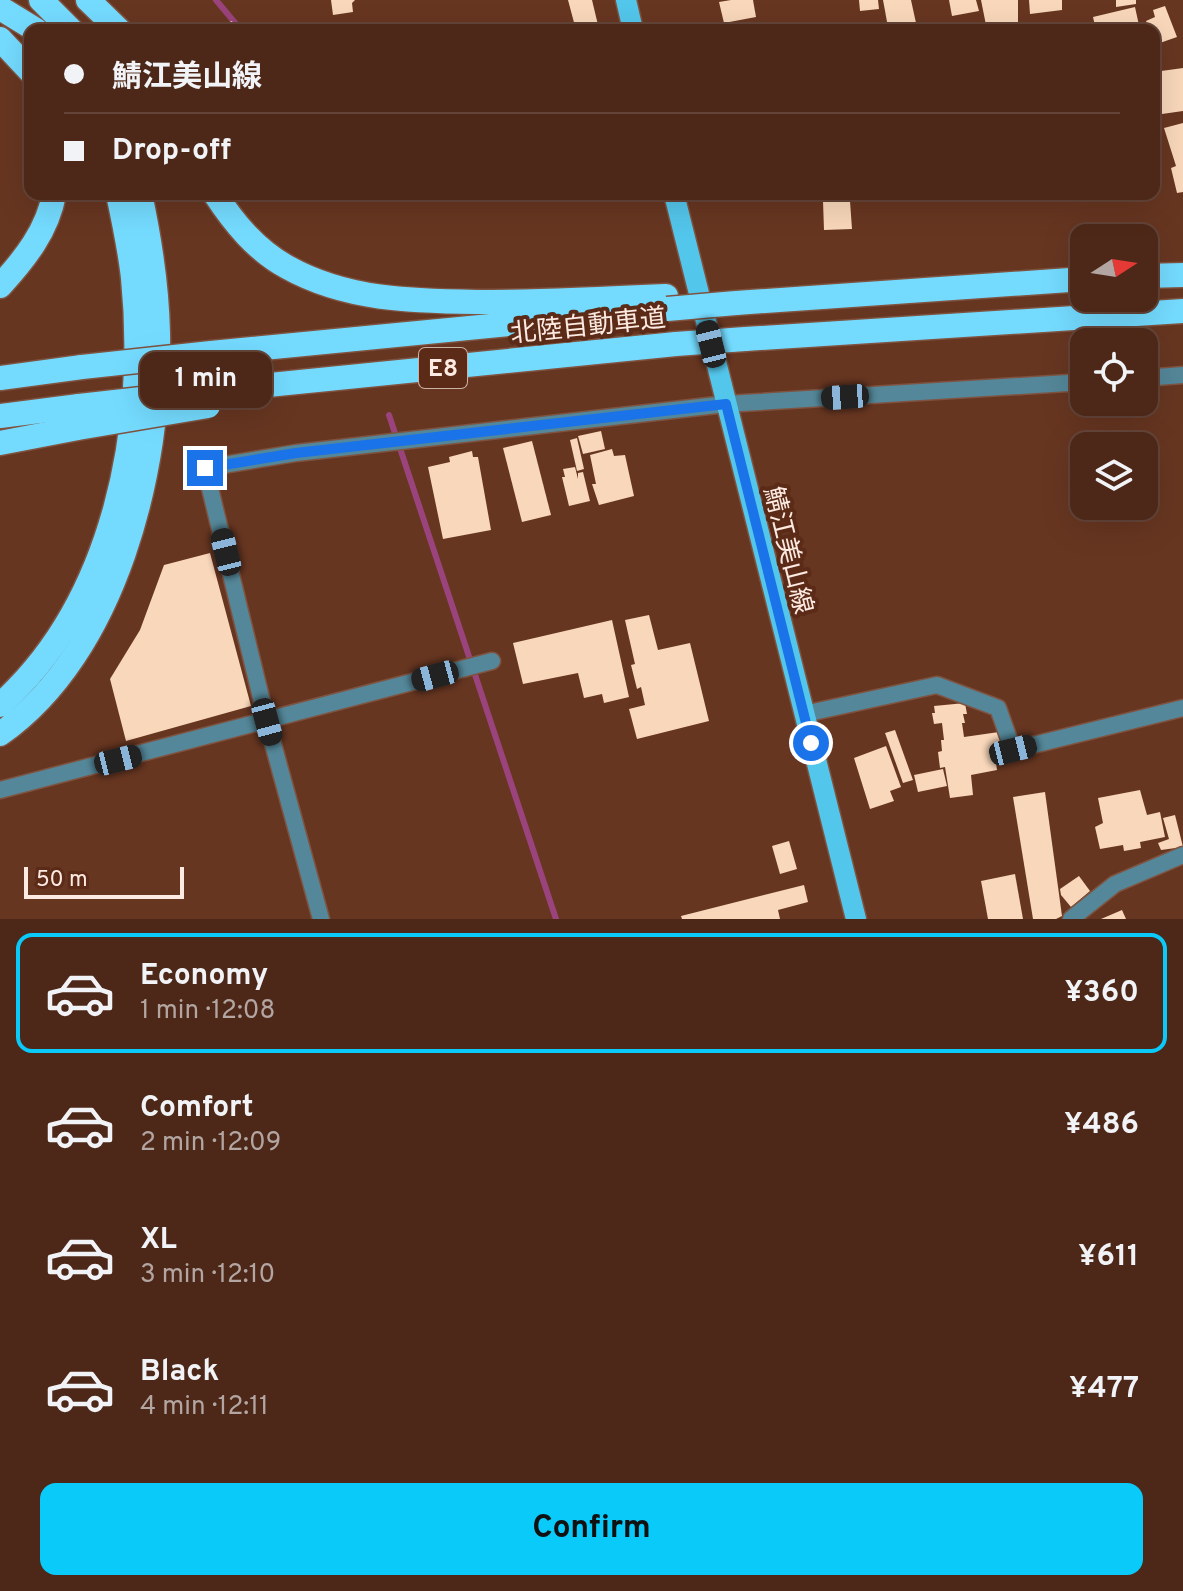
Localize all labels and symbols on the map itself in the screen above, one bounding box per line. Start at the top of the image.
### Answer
north arrow [1070,224,1158,312]
street label: 北陸自動車道 [509,303,668,352]
car [694,318,728,370]
road number: E8 [419,348,467,388]
callout: 1 min [139,352,271,408]
car [820,383,870,411]
route end [187,450,223,486]
street label: 鯖江美山線 [755,484,818,618]
car [209,526,243,578]
car [409,658,461,694]
car [249,696,285,748]
route start [793,725,829,761]
car [987,733,1039,767]
car [92,743,144,777]
scale bar [24,863,184,899]

